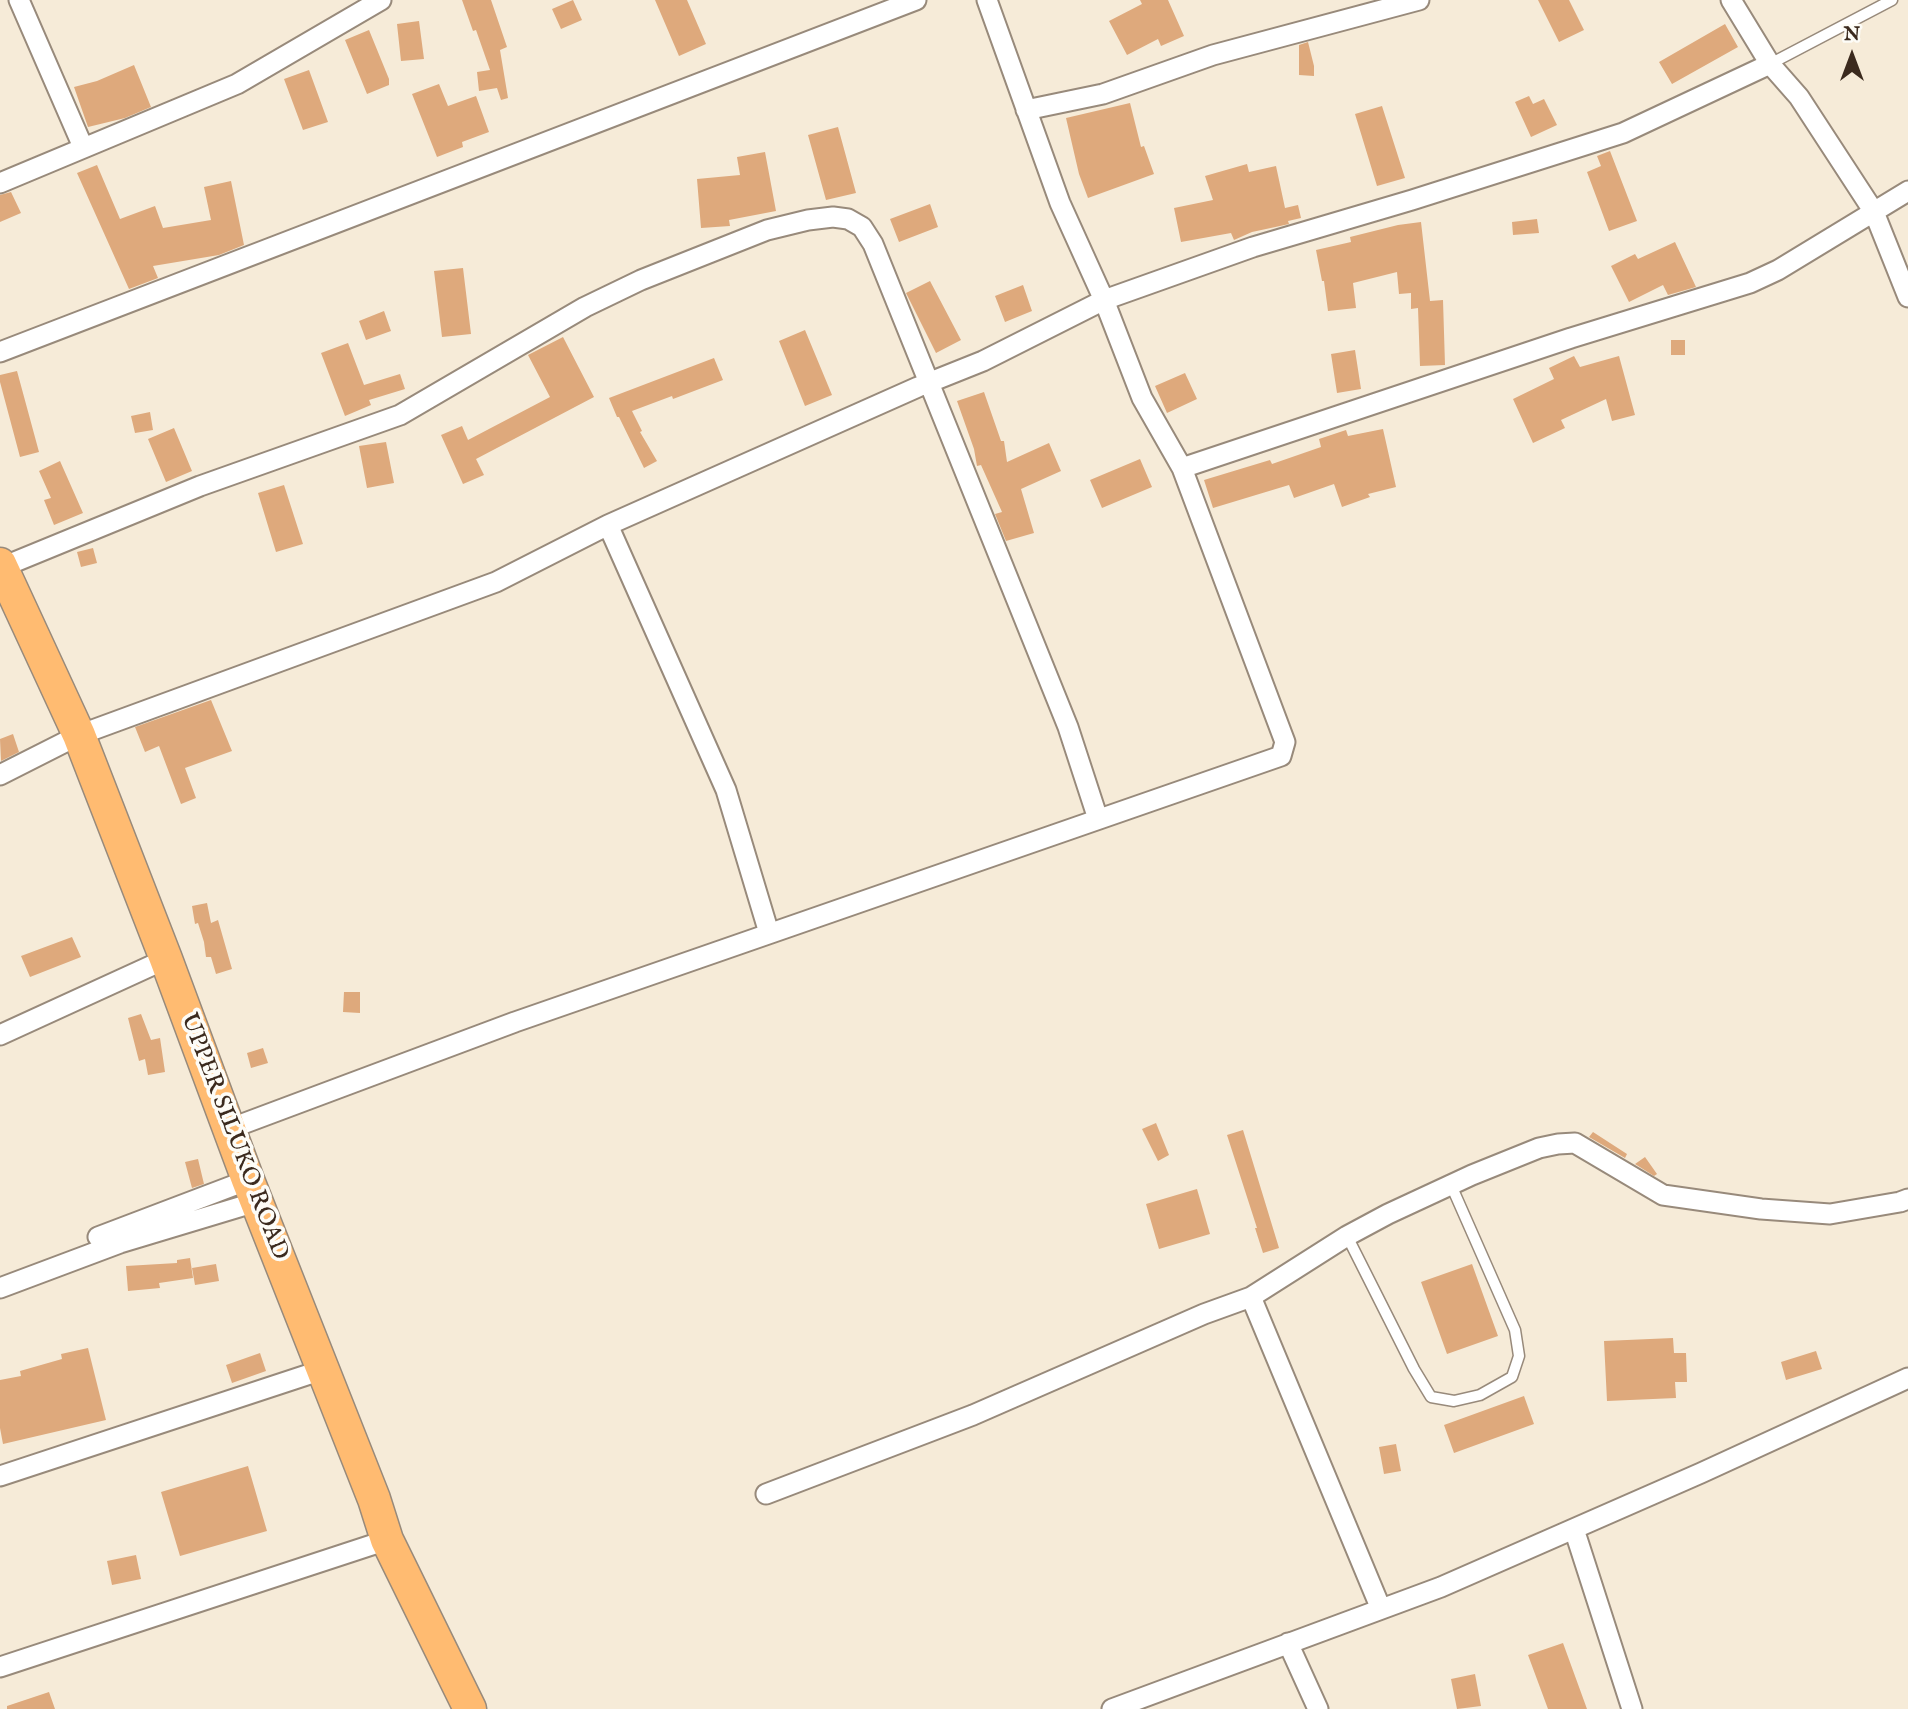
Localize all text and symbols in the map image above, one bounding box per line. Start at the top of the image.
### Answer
north arrow [1817,21,1887,91]
text: N [1844,23,1860,47]
street label: UPPER SILUKO ROAD [173,1009,293,1265]

